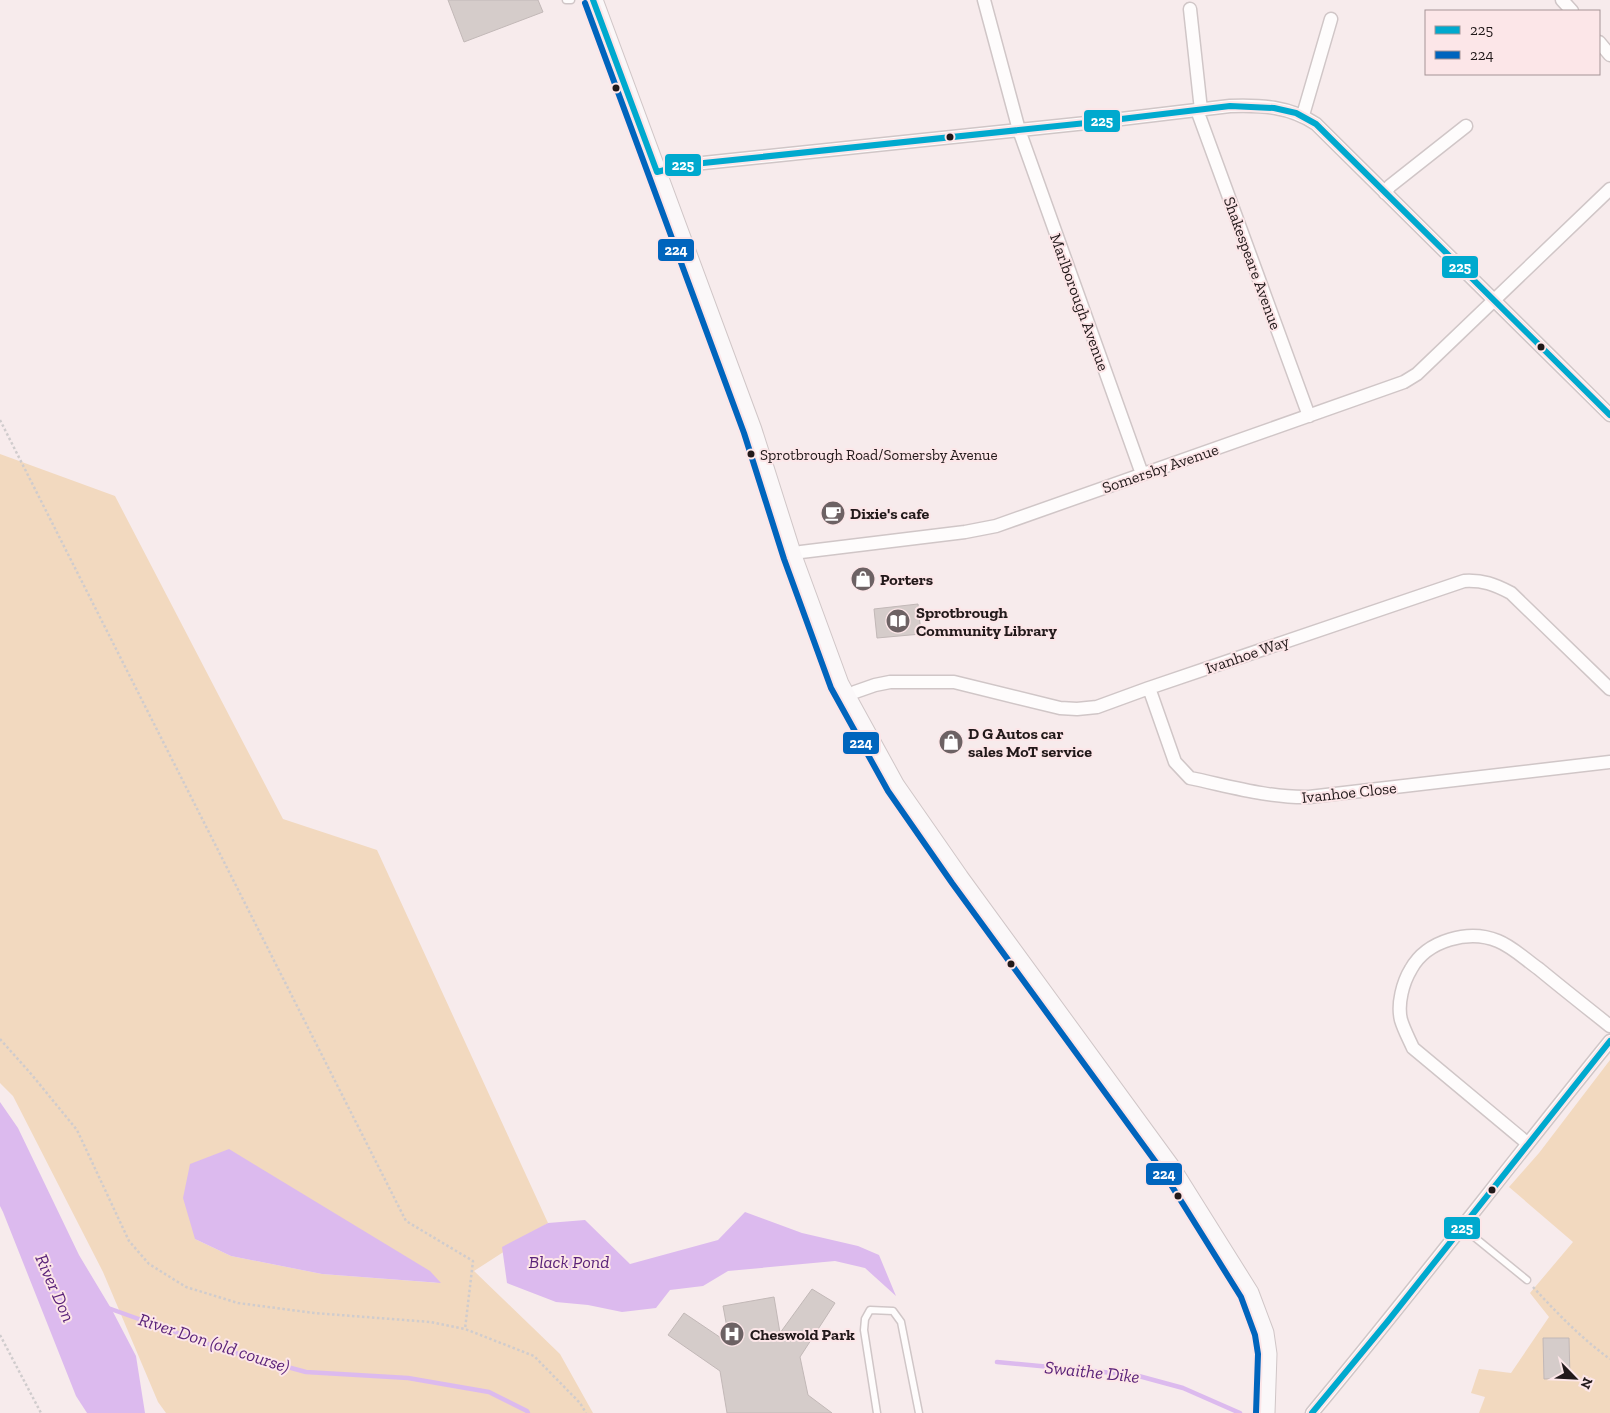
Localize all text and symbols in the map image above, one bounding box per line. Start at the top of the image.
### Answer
legend [1425,10,1600,75]
text: 225 [1470,21,1493,39]
text: 224 [1470,46,1494,64]
unlabelled marker [611,83,621,93]
line badge: 225 [1083,109,1121,133]
text: 225 [1091,113,1113,130]
unlabelled marker [945,132,955,142]
line badge: 225 [664,153,702,177]
text: 225 [672,157,694,174]
street label: Shakespeare Avenue [1220,194,1285,332]
street label: Marlborough Avenue [1046,231,1113,373]
line badge: 224 [657,238,695,262]
text: 224 [664,242,688,259]
line badge: 225 [1441,255,1479,279]
text: 225 [1449,259,1471,276]
unlabelled marker [1536,342,1546,352]
street label: Somersby Avenue [1100,440,1221,497]
place label: Sprotbrough Road/Somersby Avenue [760,446,998,464]
marker: Sprotbrough Road/Somersby Avenue [746,449,756,459]
cafe icon: Dixie's cafe [820,500,846,526]
place label: Dixie's cafe [850,504,930,523]
shop icon: Porters [850,566,876,592]
place label: Porters [880,570,933,589]
place label: Sprotbrough Community Library [916,603,1057,640]
library icon: Sprotbrough Community Library [885,608,911,634]
street label: Ivanhoe Way [1203,631,1292,678]
place label: D G Autos car sales MoT service [968,724,1092,761]
shop icon: D G Autos car sales MoT service [938,729,964,755]
line badge: 224 [842,731,880,755]
text: 224 [849,735,873,752]
street label: Ivanhoe Close [1301,778,1397,807]
unlabelled marker [1006,959,1016,969]
line badge: 224 [1145,1162,1183,1186]
text: 224 [1152,1166,1176,1183]
unlabelled marker [1487,1185,1497,1195]
unlabelled marker [1173,1191,1183,1201]
line badge: 225 [1443,1216,1481,1240]
text: 225 [1451,1220,1473,1237]
water label: River Don [30,1251,80,1325]
water label: Black Pond [529,1251,609,1273]
water label: River Don (old course) [136,1308,292,1378]
hospital icon: Cheswold Park [719,1321,745,1347]
place label: Cheswold Park [750,1325,855,1344]
north arrow [1550,1353,1600,1403]
water label: Swaithe Dike [1043,1356,1141,1388]
text: N [1576,1375,1596,1392]

